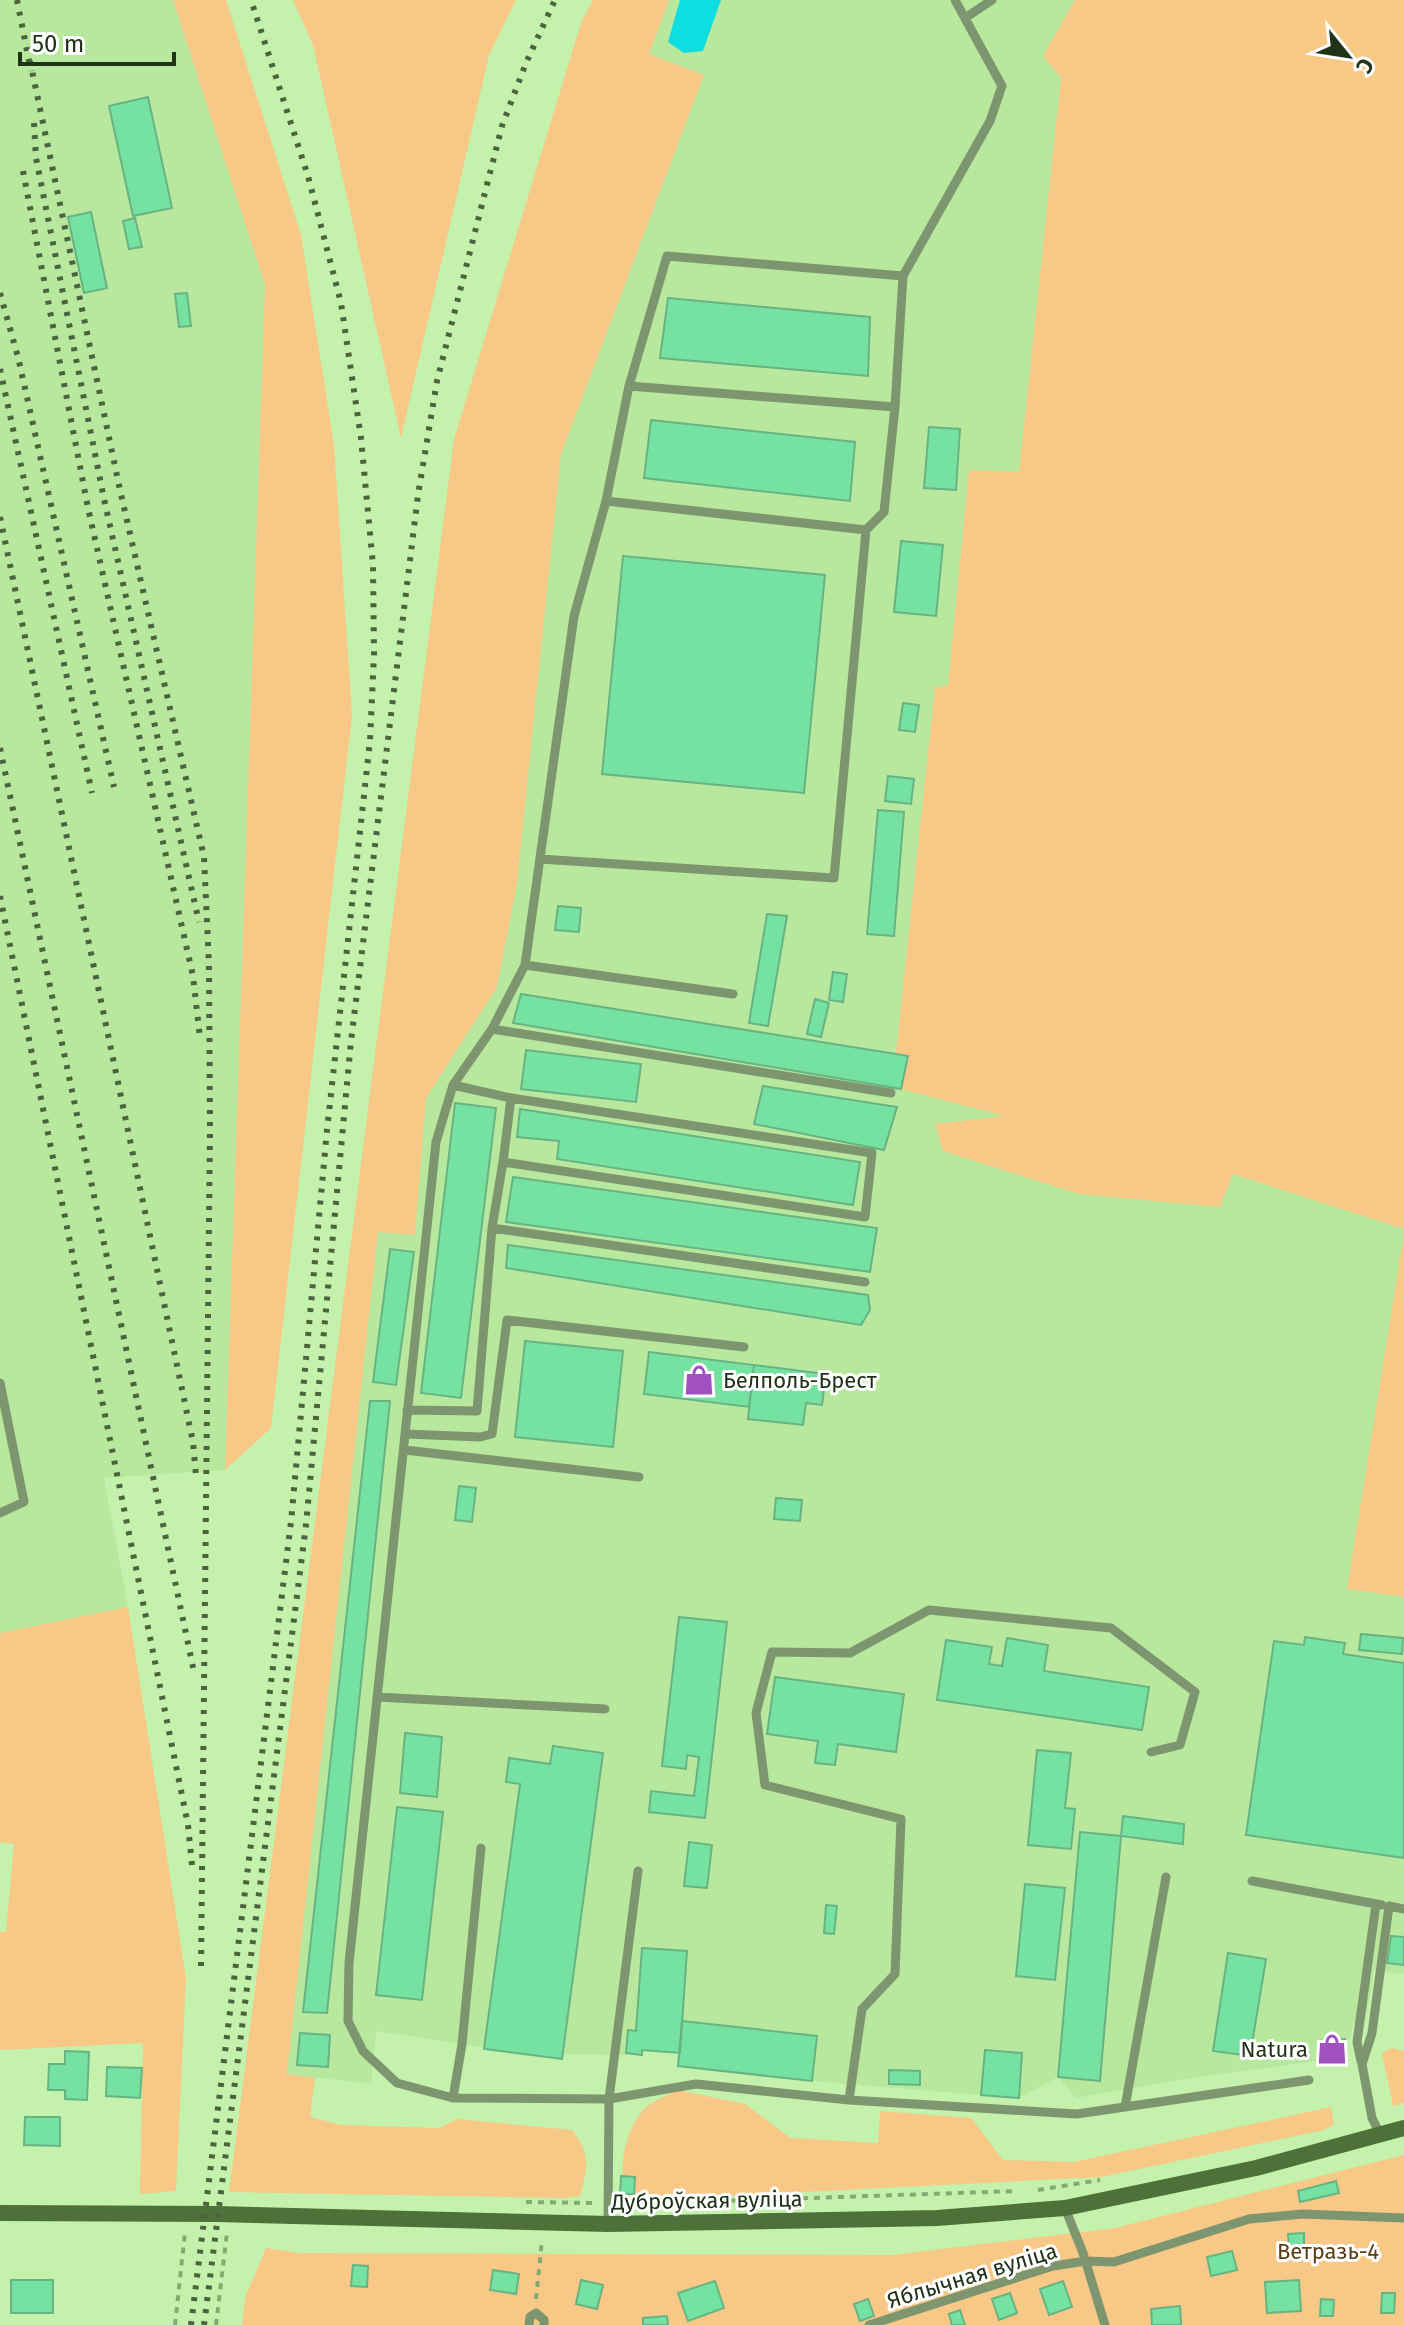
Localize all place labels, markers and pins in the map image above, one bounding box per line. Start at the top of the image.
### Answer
shop icon: Белполь-Брест [682,1363,716,1397]
place label: Белполь-Брест [723,1367,877,1394]
shop icon: Natura [1315,2032,1349,2066]
place label: Natura [1241,2036,1308,2063]

